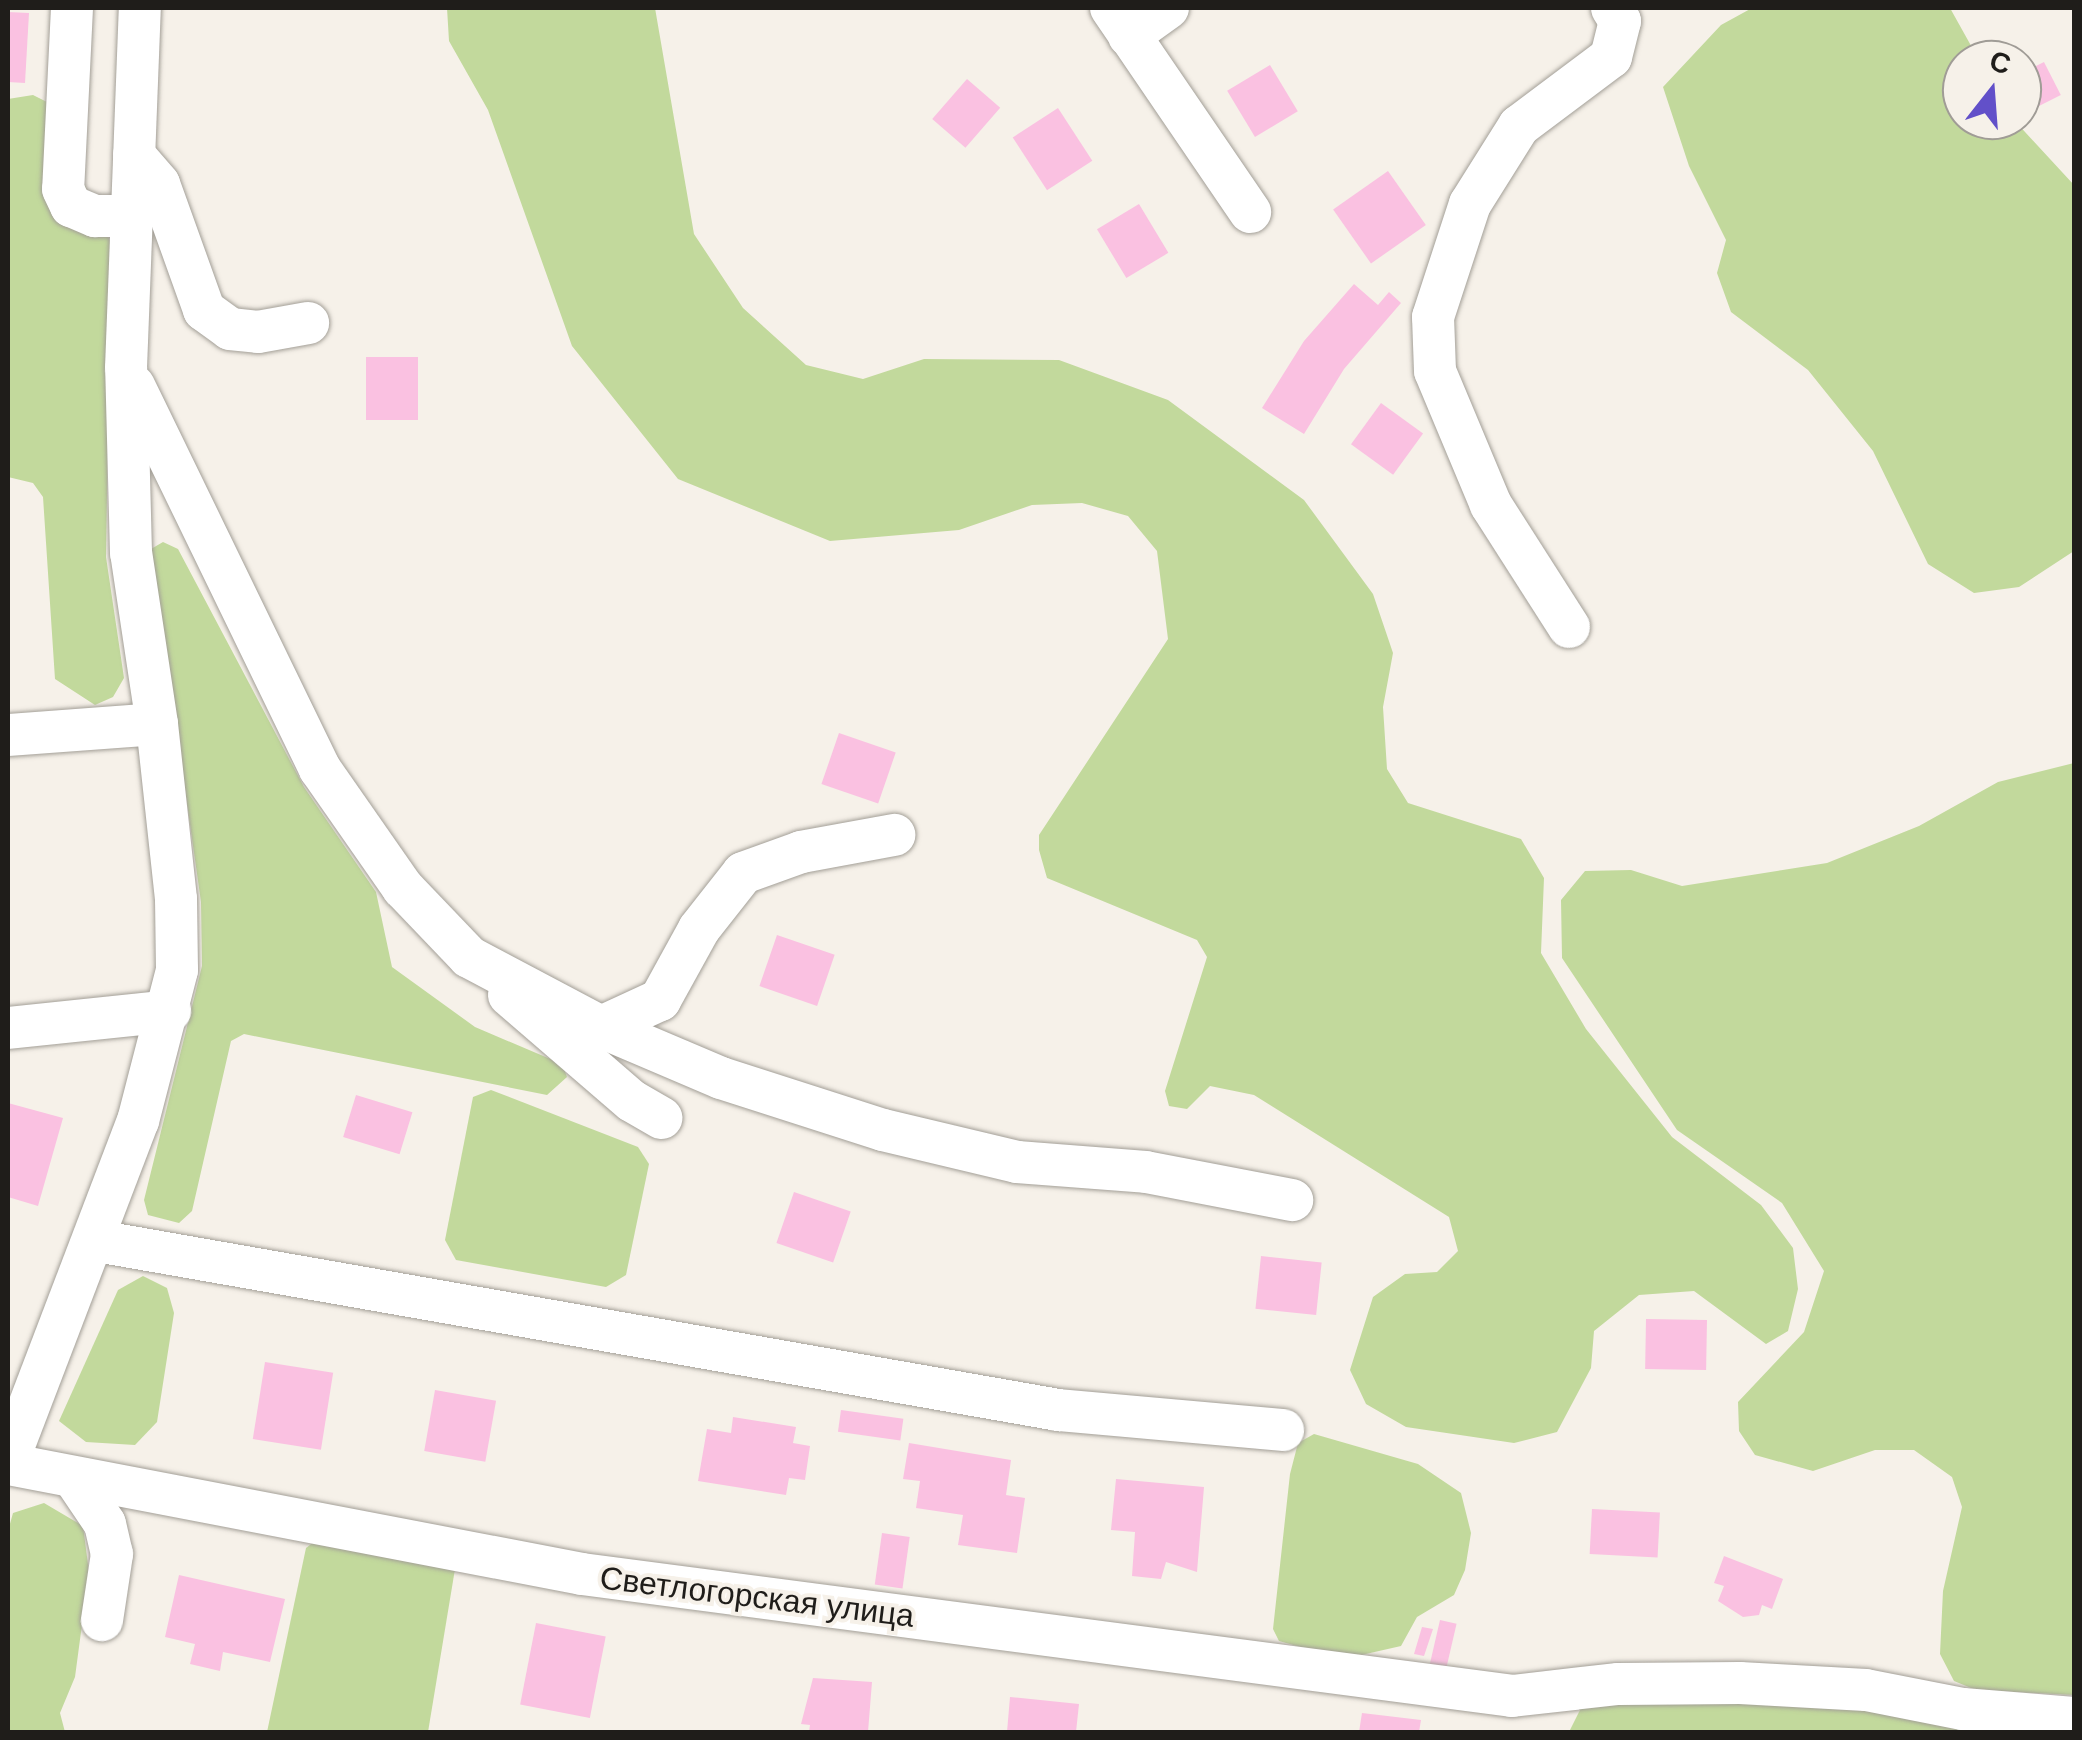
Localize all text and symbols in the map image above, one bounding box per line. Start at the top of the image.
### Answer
north arrow [1942,40,2042,140]
text: С [1986,45,2015,81]
street label: Светлогорская улица [598,1559,916,1635]

